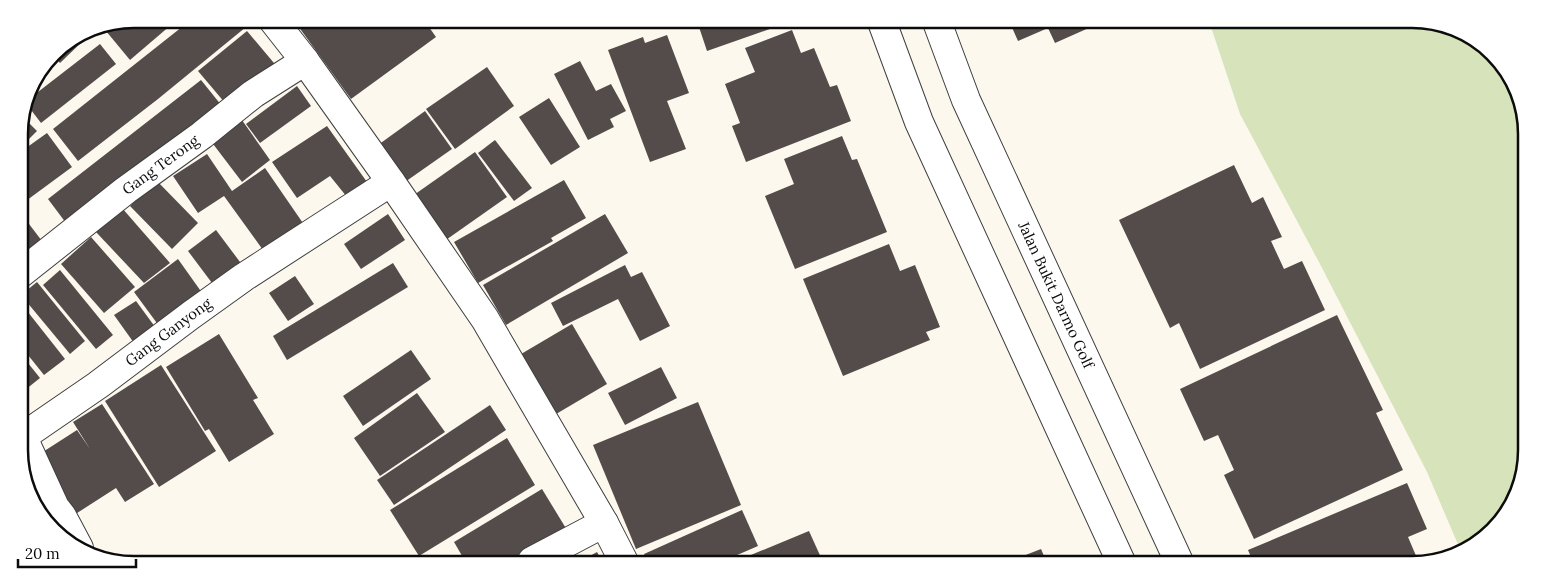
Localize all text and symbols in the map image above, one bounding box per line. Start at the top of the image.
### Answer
street label: Gang Terong [118,130,203,199]
street label: Jalan Bukit Darmo Golf [1014,218,1099,372]
street label: Gang Ganyong [121,293,216,370]
scale bar [18,536,135,568]
text: 20 m [25,544,60,563]

